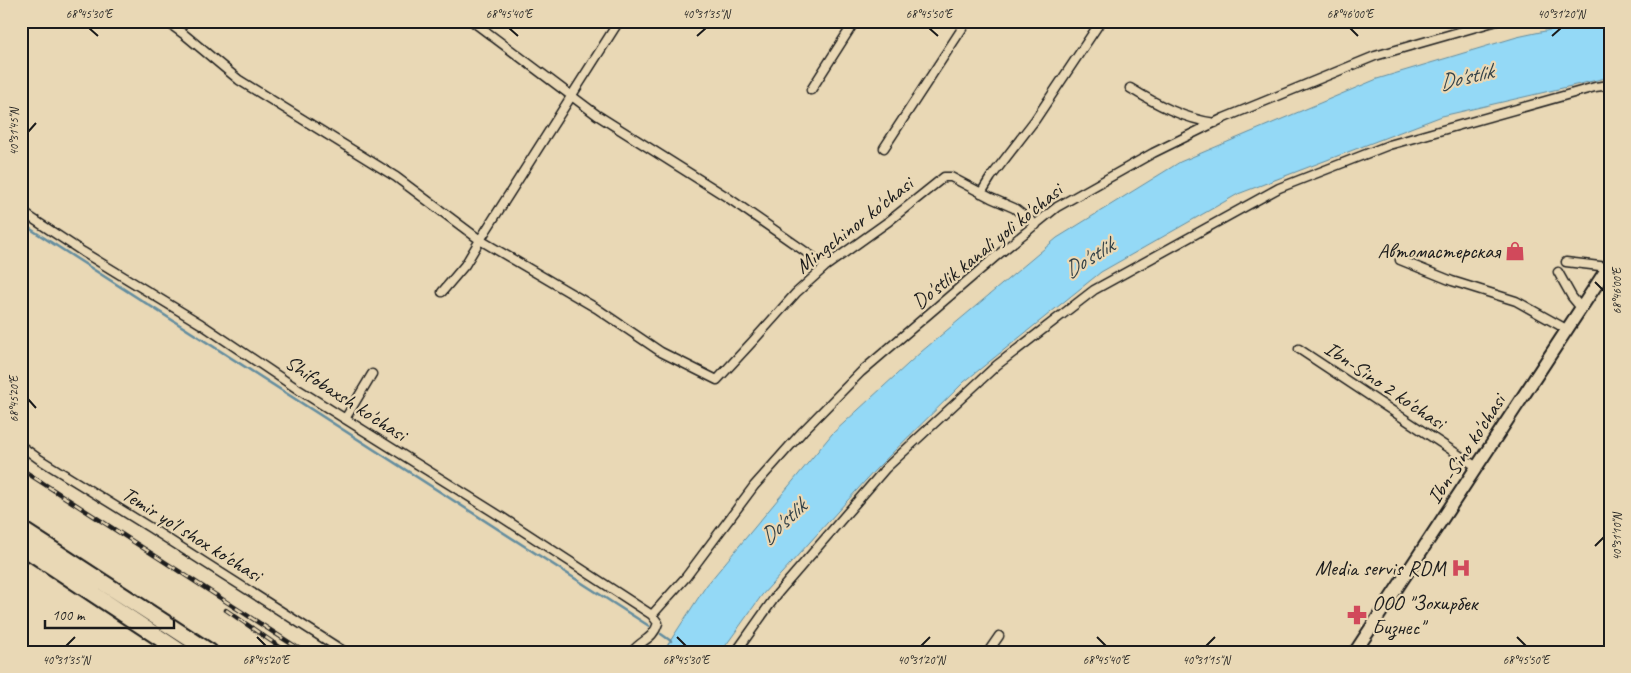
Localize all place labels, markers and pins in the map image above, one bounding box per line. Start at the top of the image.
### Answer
place label: Автомастерская [1378,238,1501,264]
shop icon: Автомастерская [1504,240,1526,262]
place label: Media servis RDM [1315,555,1447,581]
hospital icon: Media servis RDM [1450,557,1472,579]
place label: ООО "Зохирбек Бизнес" [1372,590,1479,641]
pharmacy icon: ООО "Зохирбек Бизнес" [1346,604,1368,626]

